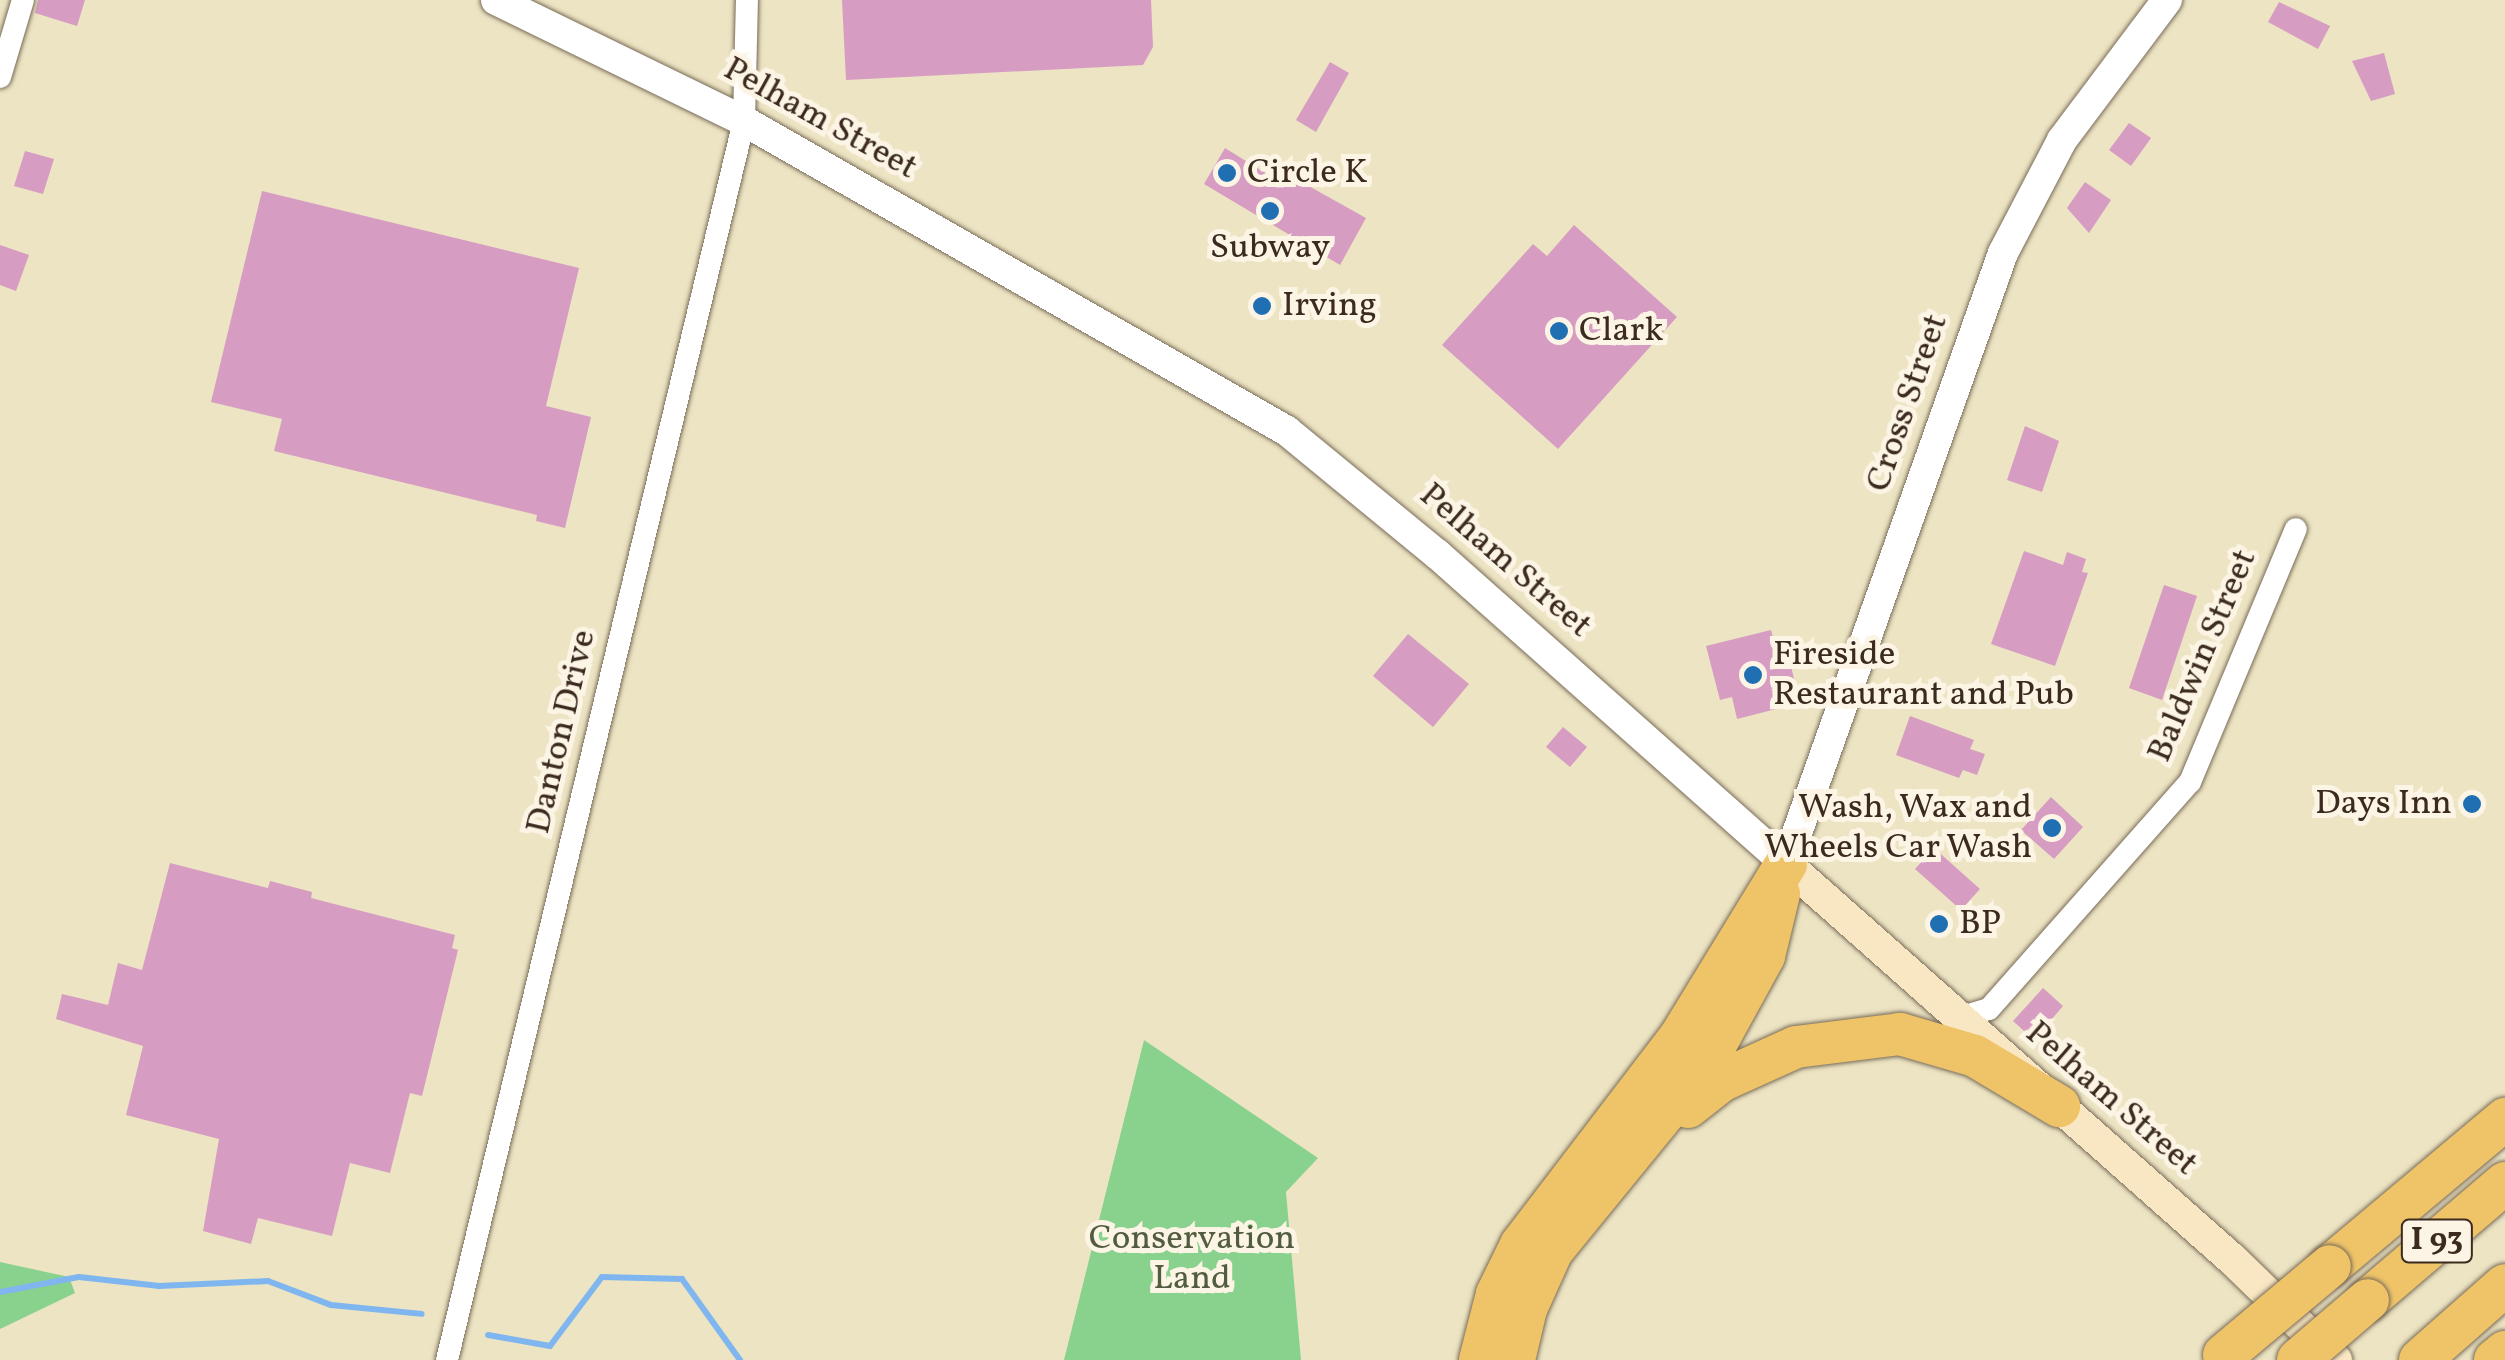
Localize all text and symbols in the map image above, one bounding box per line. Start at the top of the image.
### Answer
street label: Pelham Street [716,49,924,189]
place label: Circle K [1247,152,1368,194]
marker: Circle K [1216,162,1238,184]
marker: Subway [1259,200,1281,222]
place label: Subway [1210,227,1330,269]
place label: Irving [1282,285,1377,327]
marker: Irving [1251,295,1273,317]
street label: Cross Street [1858,309,1958,497]
place label: Clark [1579,310,1663,352]
marker: Clark [1548,320,1570,342]
street label: Pelham Street [1410,475,1600,647]
street label: Baldwin Street [2139,543,2267,769]
street label: Danton Drive [518,626,606,838]
place label: Fireside Restaurant and Pub [1773,634,2074,716]
marker: Fireside Restaurant and Pub [1742,664,1764,686]
place label: Days Inn [2315,783,2452,825]
place label: Wash, Wax and Wheels Car Wash [1763,787,2032,869]
marker: Days Inn [2461,793,2483,815]
marker: Wash, Wax and Wheels Car Wash [2041,817,2063,839]
place label: BP [1959,903,2001,945]
marker: BP [1928,913,1950,935]
street label: Pelham Street [2016,1013,2206,1185]
road number: I 93 [2400,1214,2474,1268]
park label: Conservation Land [1089,1218,1295,1300]

